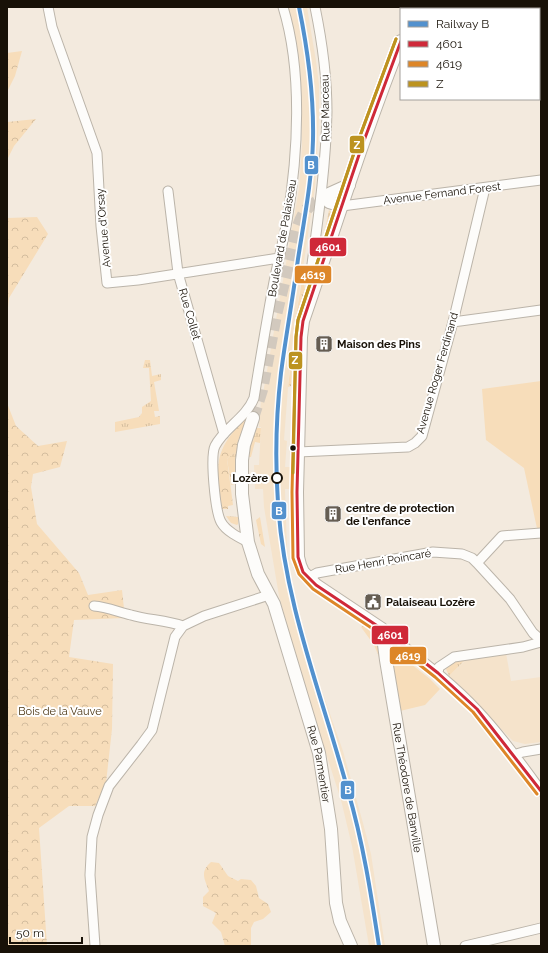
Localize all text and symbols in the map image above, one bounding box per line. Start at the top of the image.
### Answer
legend [400,8,540,100]
text: Railway B [436,17,489,31]
text: 4601 [436,37,462,51]
text: 4619 [436,57,462,71]
street label: Rue Marceau [318,74,333,142]
text: Z [436,77,444,91]
line badge: Z [349,135,365,154]
text: Z [354,139,361,152]
line badge: B [304,155,319,175]
text: B [307,159,315,172]
street label: Boulevard de Palaiseau [266,178,299,298]
street label: Avenue Fernand Forest [383,180,502,207]
street label: Avenue d'Orsay [94,188,113,268]
line badge: 4601 [309,237,347,257]
text: 4601 [315,241,341,254]
line badge: 4619 [294,265,332,284]
text: 4619 [301,269,326,282]
street label: Rue Collet [176,287,203,342]
street label: Avenue Roger Ferdinand [414,311,461,435]
building icon: Maison des Pins [314,334,334,354]
place label: Maison des Pins [337,338,421,351]
line badge: Z [288,351,303,370]
text: Z [292,354,299,367]
unlabelled marker [288,443,298,453]
place label: Lozère [232,472,268,485]
marker: Lozère [271,472,283,484]
line badge: B [271,501,287,520]
place label: centre de protection de l'enfance [346,502,455,528]
building icon: centre de protection de l'enfance [323,504,343,524]
text: B [275,505,283,518]
street label: Rue Henri Poincaré [334,547,433,576]
public building icon: Palaiseau Lozère [363,592,383,612]
place label: Palaiseau Lozère [386,596,476,609]
line badge: 4601 [371,625,409,645]
text: 4601 [377,629,403,642]
line badge: 4619 [389,646,427,665]
text: 4619 [396,650,421,663]
park label: Bois de la Vauve [18,705,102,718]
street label: Rue Théodore de Banville [390,722,424,854]
street label: Rue Parmentier [304,724,333,804]
line badge: B [340,780,355,800]
text: B [344,784,352,797]
scale bar [10,919,82,945]
text: 50 m [16,926,44,940]

